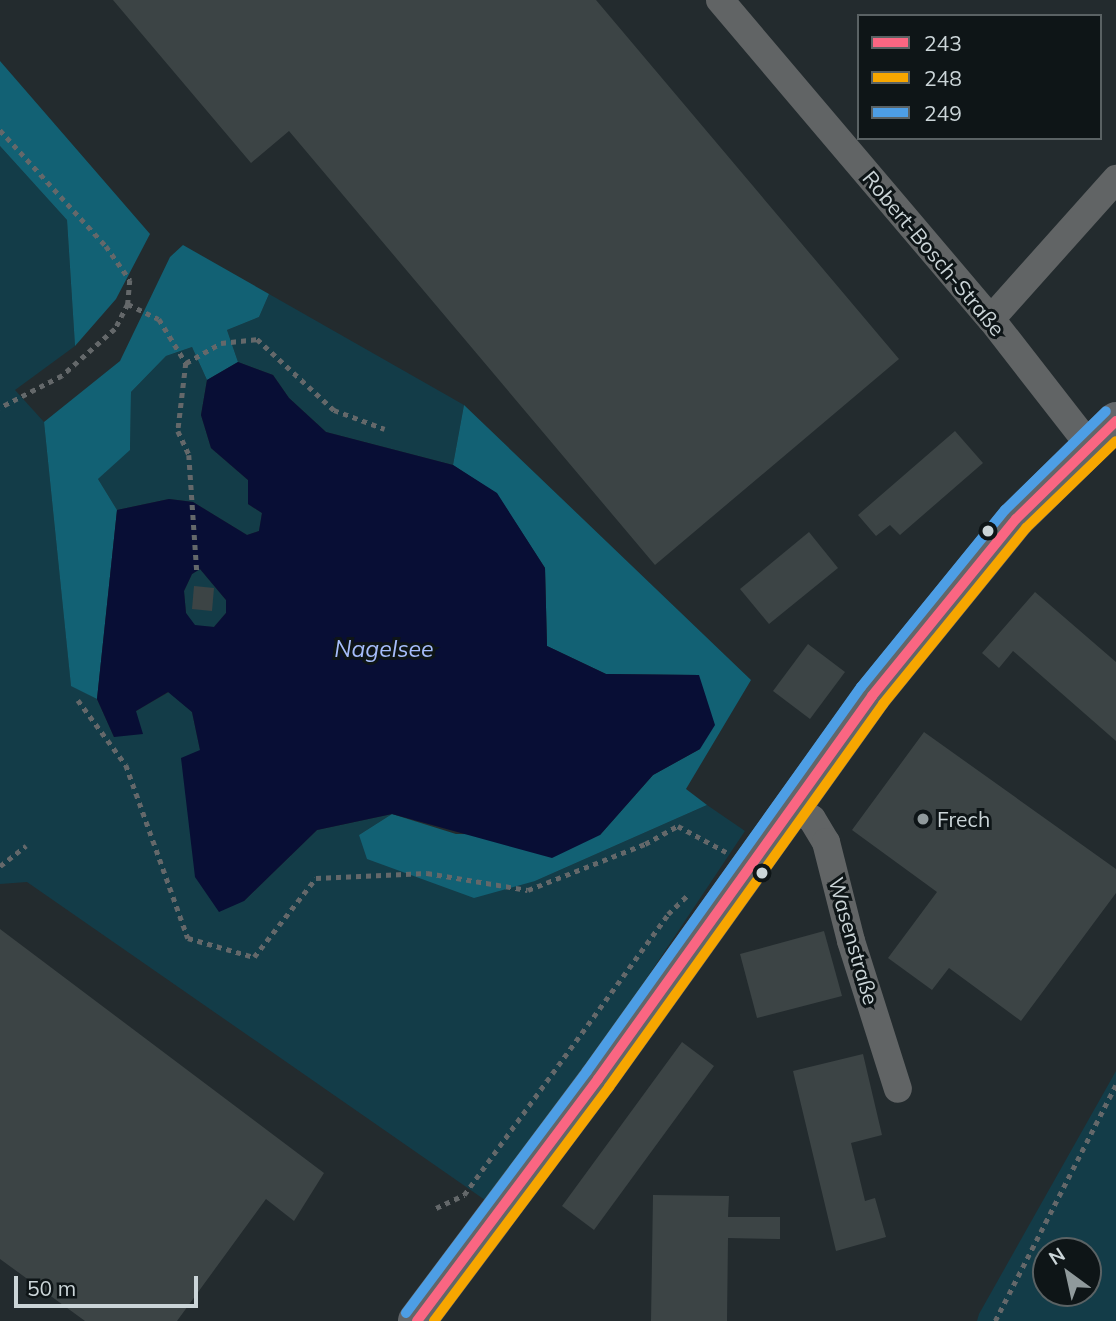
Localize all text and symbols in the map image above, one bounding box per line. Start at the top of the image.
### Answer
legend [857,14,1102,140]
text: 243 [924,30,962,56]
text: 248 [924,65,962,91]
text: 249 [924,100,962,126]
street label: Robert-Bosch-Straße [858,165,1010,341]
unlabelled marker [981,524,995,538]
water label: Nagelsee [334,635,434,663]
place label: Frech [937,806,990,832]
marker: Frech [915,811,931,827]
unlabelled marker [755,866,769,880]
street label: Wasenstraße [824,874,884,1008]
north arrow [1032,1237,1102,1307]
text: N [1044,1242,1069,1270]
scale bar [18,1262,201,1306]
text: 50 m [27,1275,76,1301]

